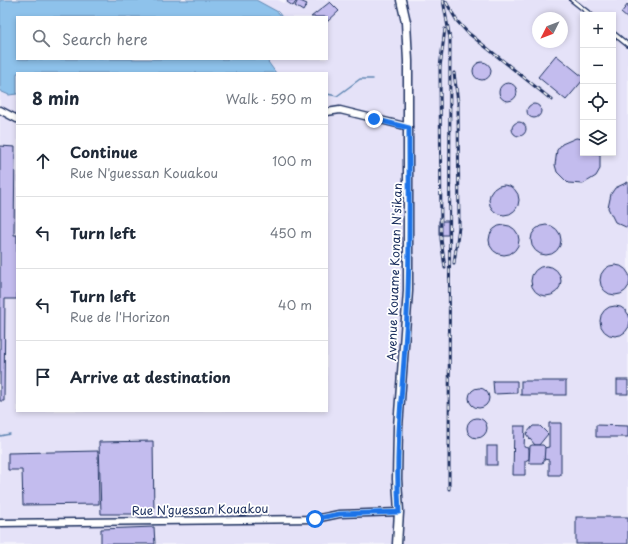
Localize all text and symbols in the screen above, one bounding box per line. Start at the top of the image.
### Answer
north arrow [532,12,568,48]
map controls [580,12,616,156]
button: + [580,12,616,48]
search box [16,16,328,60]
icon: search [30,27,52,49]
text: Search here [62,27,148,50]
button: − [580,48,616,84]
button: locate [580,84,616,120]
text: 8 min [32,85,80,111]
text: Walk · 590 m [226,89,312,108]
route end [365,110,383,128]
button: layers [580,120,616,156]
text: Continue [70,140,138,163]
icon: ahead [32,150,54,172]
text: 100 m [272,151,312,170]
text: Rue N'guessan Kouakou [70,163,218,182]
street label: Avenue Kouame Konan N'sikan [382,183,406,361]
text: Turn left [70,221,136,244]
icon: left [32,222,54,244]
text: 450 m [270,223,312,242]
text: Turn left [70,284,136,307]
icon: left [32,294,54,316]
text: 40 m [278,295,312,314]
text: Rue de l'Horizon [70,307,170,326]
text: Arrive at destination [70,365,231,388]
icon: arrive [32,366,54,388]
street label: Rue N'guessan Kouakou [131,499,269,519]
route start [306,510,324,528]

